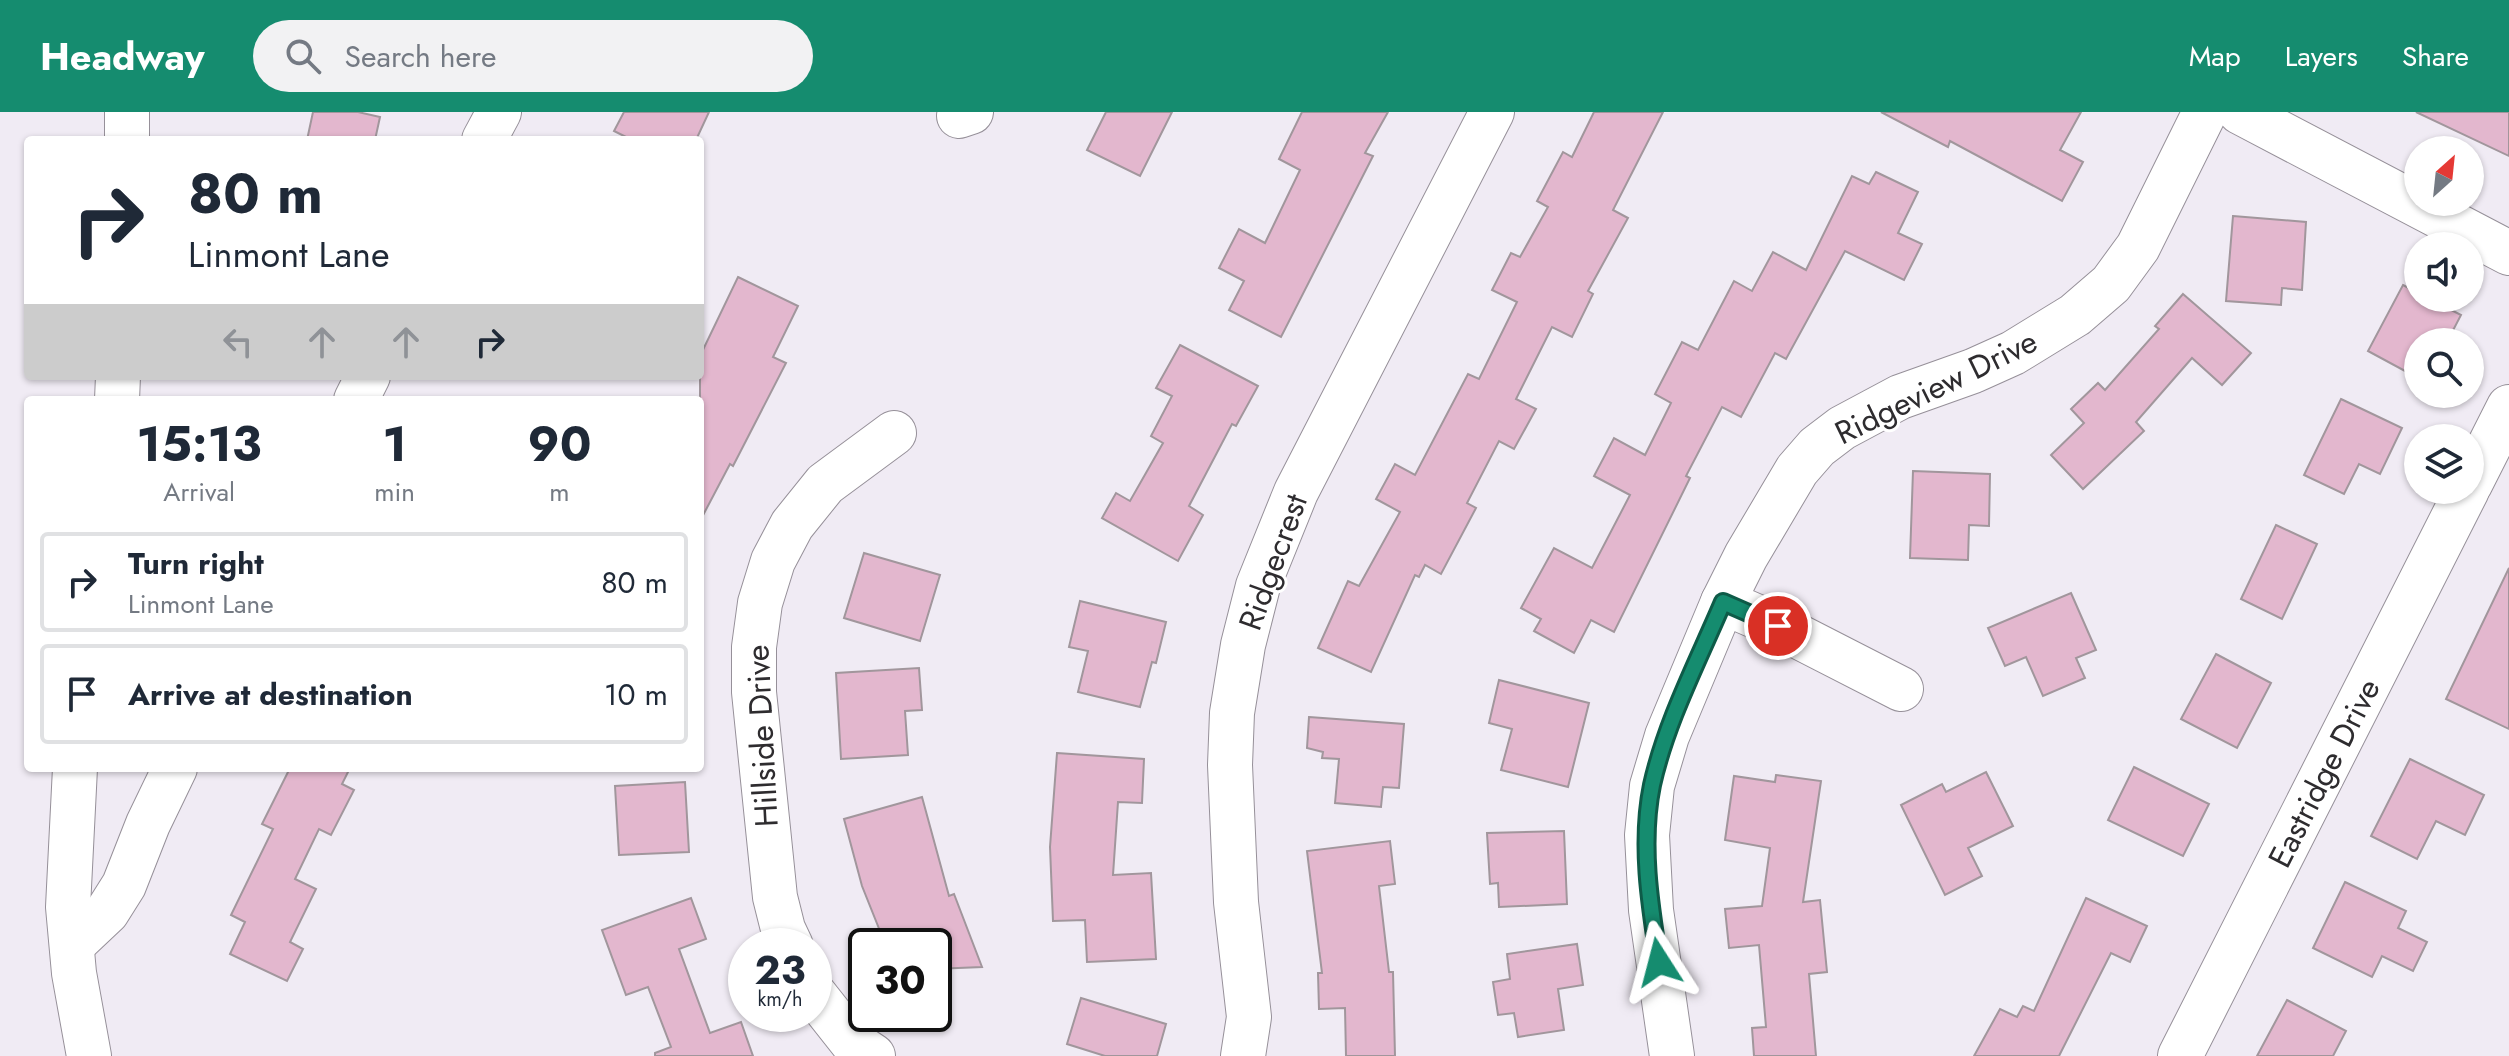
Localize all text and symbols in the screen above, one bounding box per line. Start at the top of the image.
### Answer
search box [253,20,813,92]
text: Headway [40,29,205,84]
icon: search [281,34,325,78]
text: Search here [345,35,496,78]
text: Map [2189,36,2241,77]
text: Layers [2285,36,2358,77]
text: Share [2402,36,2469,77]
north arrow [2404,136,2484,216]
map controls [2404,136,2484,504]
text: 80 m [188,153,323,234]
icon: right [56,168,160,272]
text: Linmont Lane [188,228,390,280]
button: sound [2404,232,2484,312]
street label: Ridgeview Drive [1827,318,2045,456]
icon: left [216,320,260,364]
icon: ahead [300,320,344,364]
icon: ahead [384,320,428,364]
icon: right [468,320,512,364]
button: search [2404,328,2484,408]
text: 15:13 [137,410,262,479]
text: 1 [382,410,407,479]
text: 90 [528,410,591,479]
button: layers [2404,424,2484,504]
text: Arrival [163,473,235,511]
text: min [374,473,415,511]
text: m [549,473,570,511]
street label: Ridgecrest [1227,487,1319,637]
text: Turn right [128,542,264,585]
icon: right [60,560,104,604]
text: 80 m [601,561,668,604]
text: Linmont Lane [128,585,274,623]
pin [1744,592,1812,660]
icon: arrive [1756,604,1800,648]
street label: Hillside Drive [734,644,790,828]
street label: Eastridge Drive [2257,671,2391,875]
icon: arrive [60,672,104,716]
text: Arrive at destination [128,673,413,716]
text: 10 m [604,673,668,716]
position arrow [1617,920,1701,1004]
speed limit sign: 30 [848,928,952,1032]
text: 23 [754,941,806,999]
text: km/h [757,985,803,1014]

